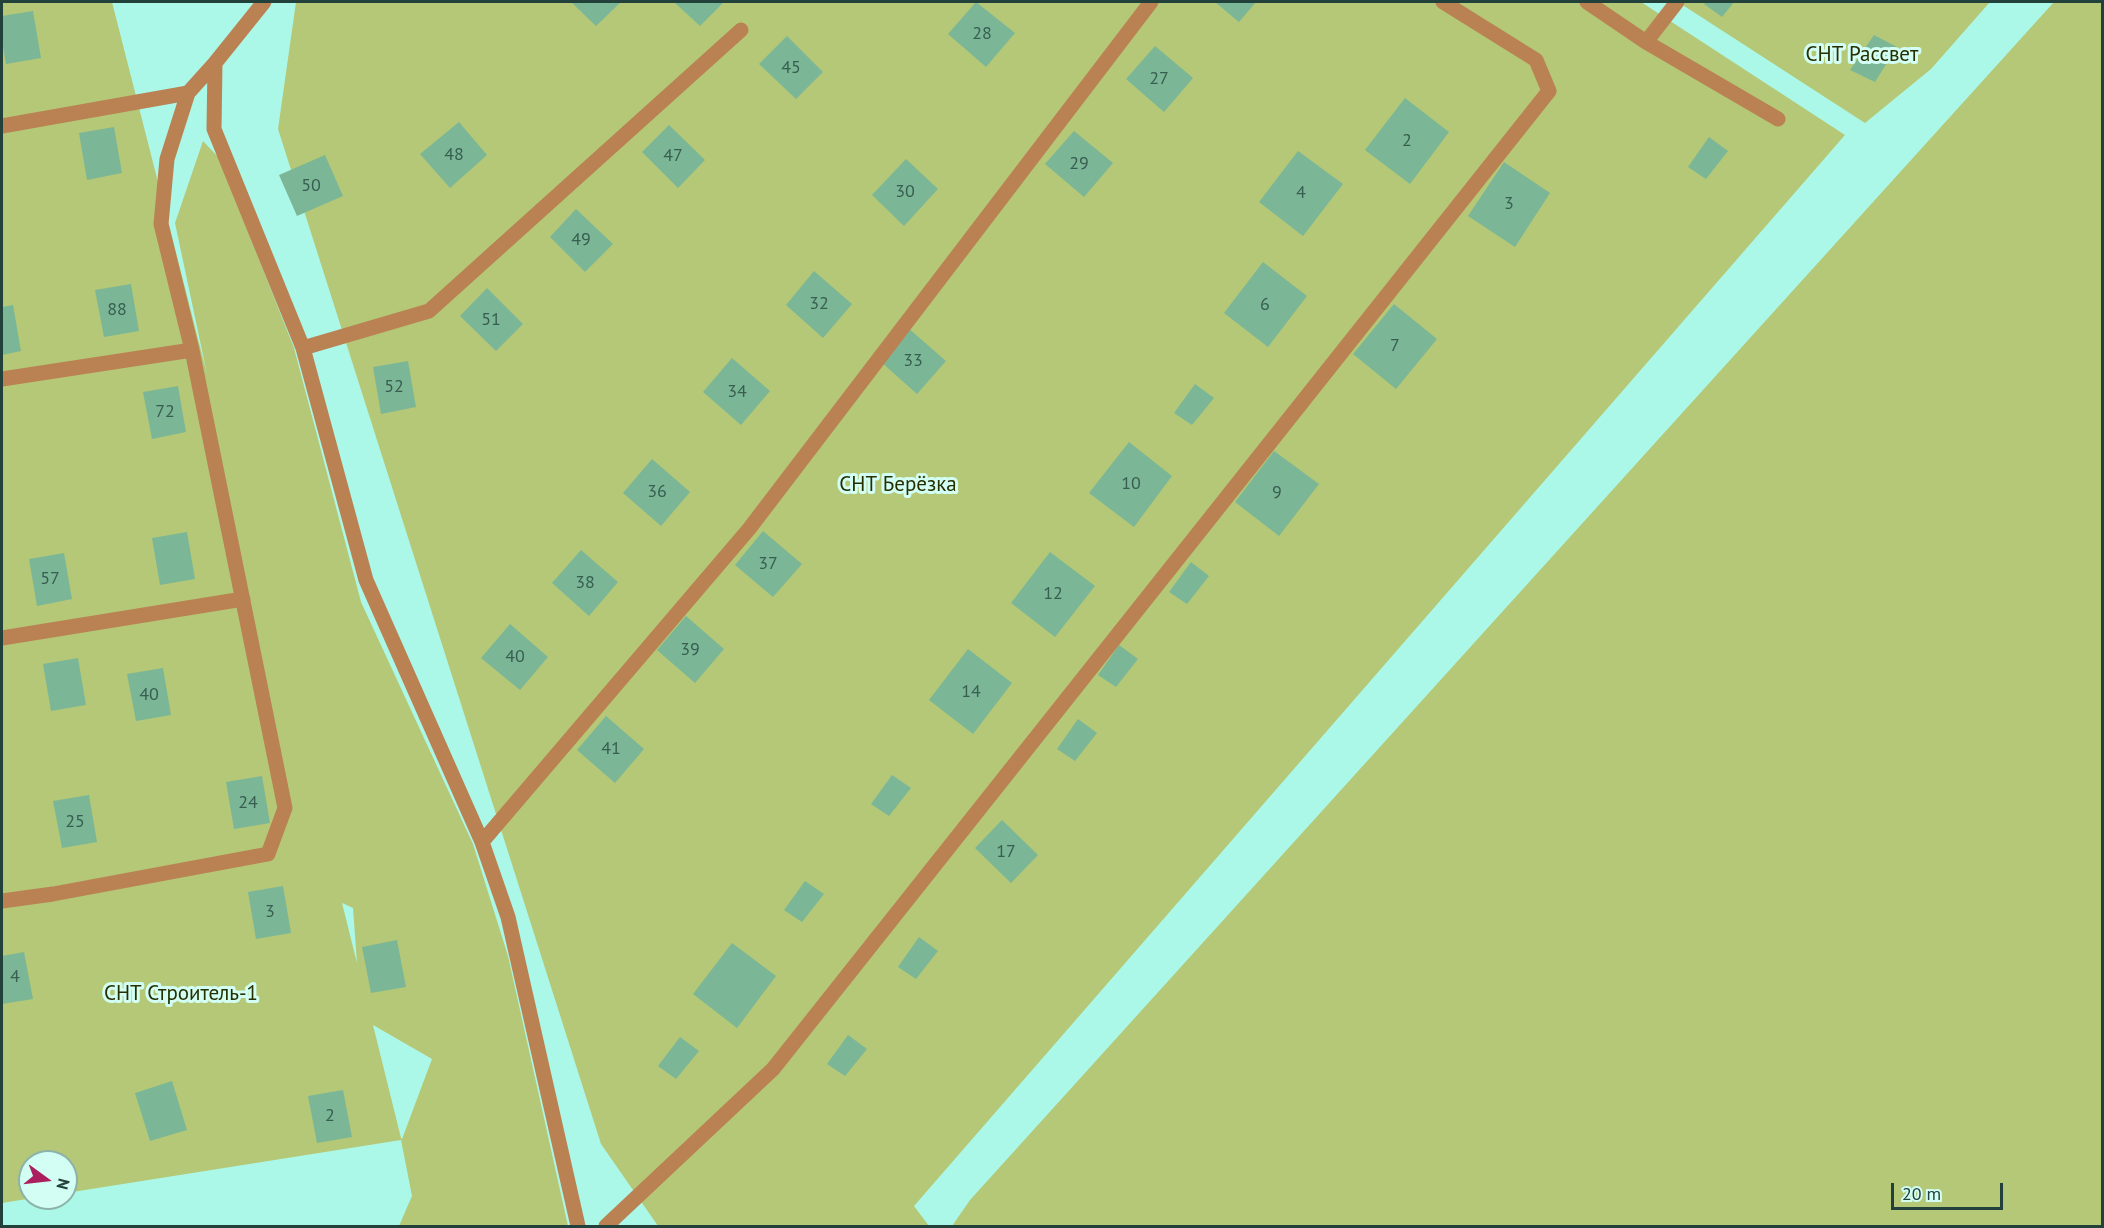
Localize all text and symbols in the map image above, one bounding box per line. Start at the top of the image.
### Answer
house number: 28 [972,23,992,45]
park label: СНТ Рассвет [1806,42,1918,68]
house number: 45 [781,57,801,79]
house number: 27 [1149,68,1169,90]
house number: 2 [1402,130,1412,152]
house number: 48 [444,144,464,166]
house number: 47 [663,145,683,167]
house number: 29 [1069,153,1089,175]
house number: 50 [301,175,321,197]
house number: 30 [895,181,915,203]
house number: 4 [1296,182,1306,204]
house number: 3 [1504,193,1514,215]
house number: 49 [571,229,591,251]
house number: 32 [809,293,829,315]
house number: 6 [1260,294,1270,316]
house number: 88 [107,299,127,321]
house number: 51 [481,309,501,331]
house number: 7 [1390,335,1400,357]
house number: 33 [903,350,923,372]
house number: 52 [384,376,404,398]
house number: 34 [727,381,747,403]
house number: 72 [155,401,175,423]
park label: СНТ Берёзка [839,472,957,498]
house number: 10 [1121,473,1141,495]
house number: 36 [647,481,667,503]
house number: 9 [1272,482,1282,504]
house number: 37 [758,553,778,575]
house number: 57 [40,568,60,590]
house number: 38 [575,572,595,594]
house number: 12 [1043,583,1063,605]
house number: 39 [680,639,700,661]
house number: 40 [505,646,525,668]
house number: 14 [961,681,981,703]
house number: 40 [139,684,159,706]
house number: 41 [601,738,621,760]
house number: 24 [238,792,258,814]
house number: 25 [65,811,85,833]
house number: 17 [996,841,1016,863]
house number: 3 [265,901,275,923]
house number: 4 [10,966,20,988]
park label: СНТ Строитель-1 [104,981,258,1007]
house number: 2 [325,1105,335,1127]
north arrow [18,1150,78,1210]
scale bar [1894,1171,2006,1209]
text: N [52,1176,74,1192]
text: 20 m [1902,1182,1941,1205]

